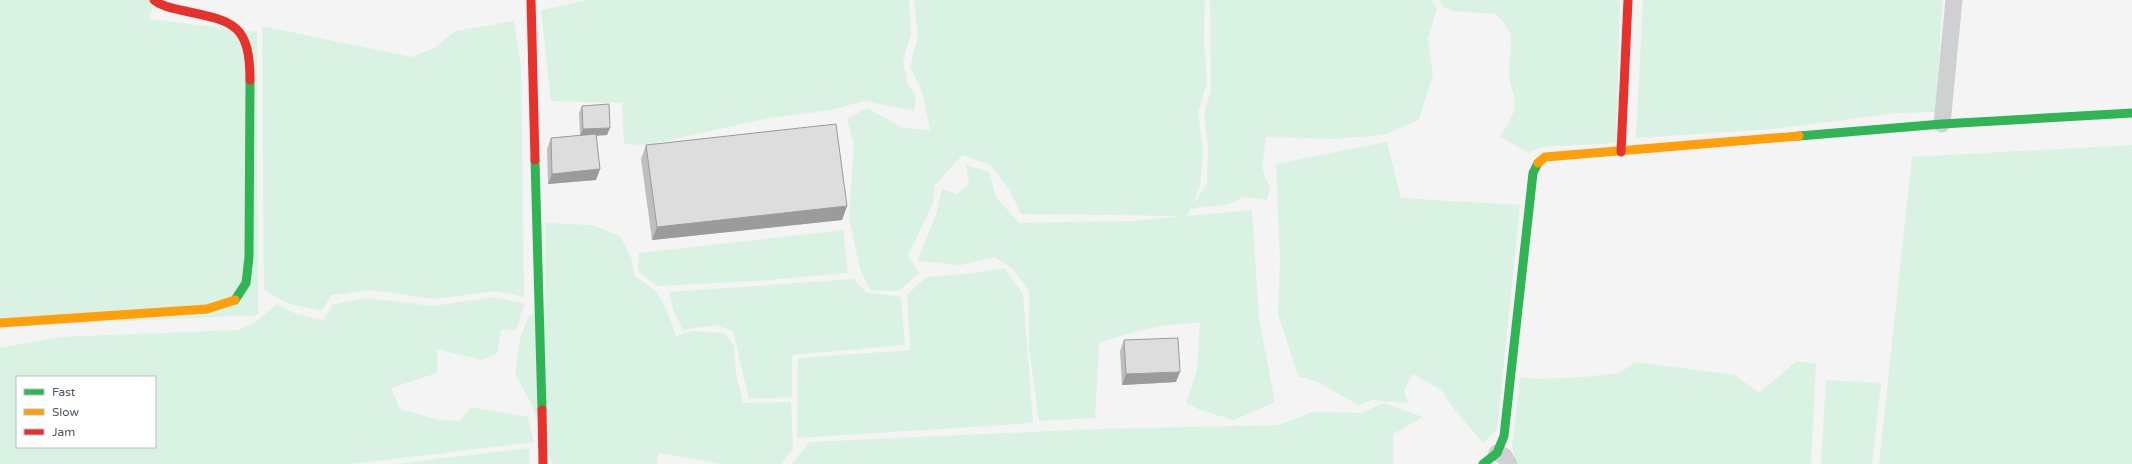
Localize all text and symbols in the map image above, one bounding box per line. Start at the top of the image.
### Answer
legend [16,376,156,448]
text: Fast [52,385,76,399]
text: Slow [52,405,79,419]
text: Jam [52,425,75,439]

